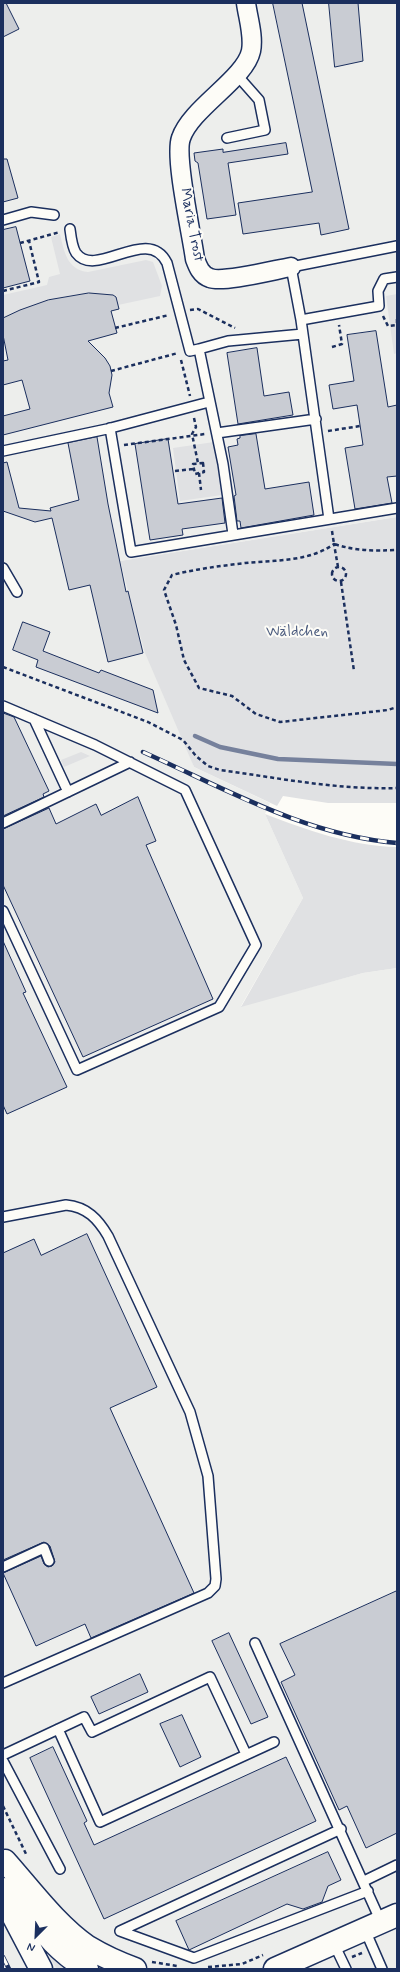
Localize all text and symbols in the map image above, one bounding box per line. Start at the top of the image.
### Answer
street label: Maria Trost [175,187,207,263]
park label: Wäldchen [266,624,328,642]
north arrow [16,1916,56,1956]
text: N [25,1939,37,1955]

